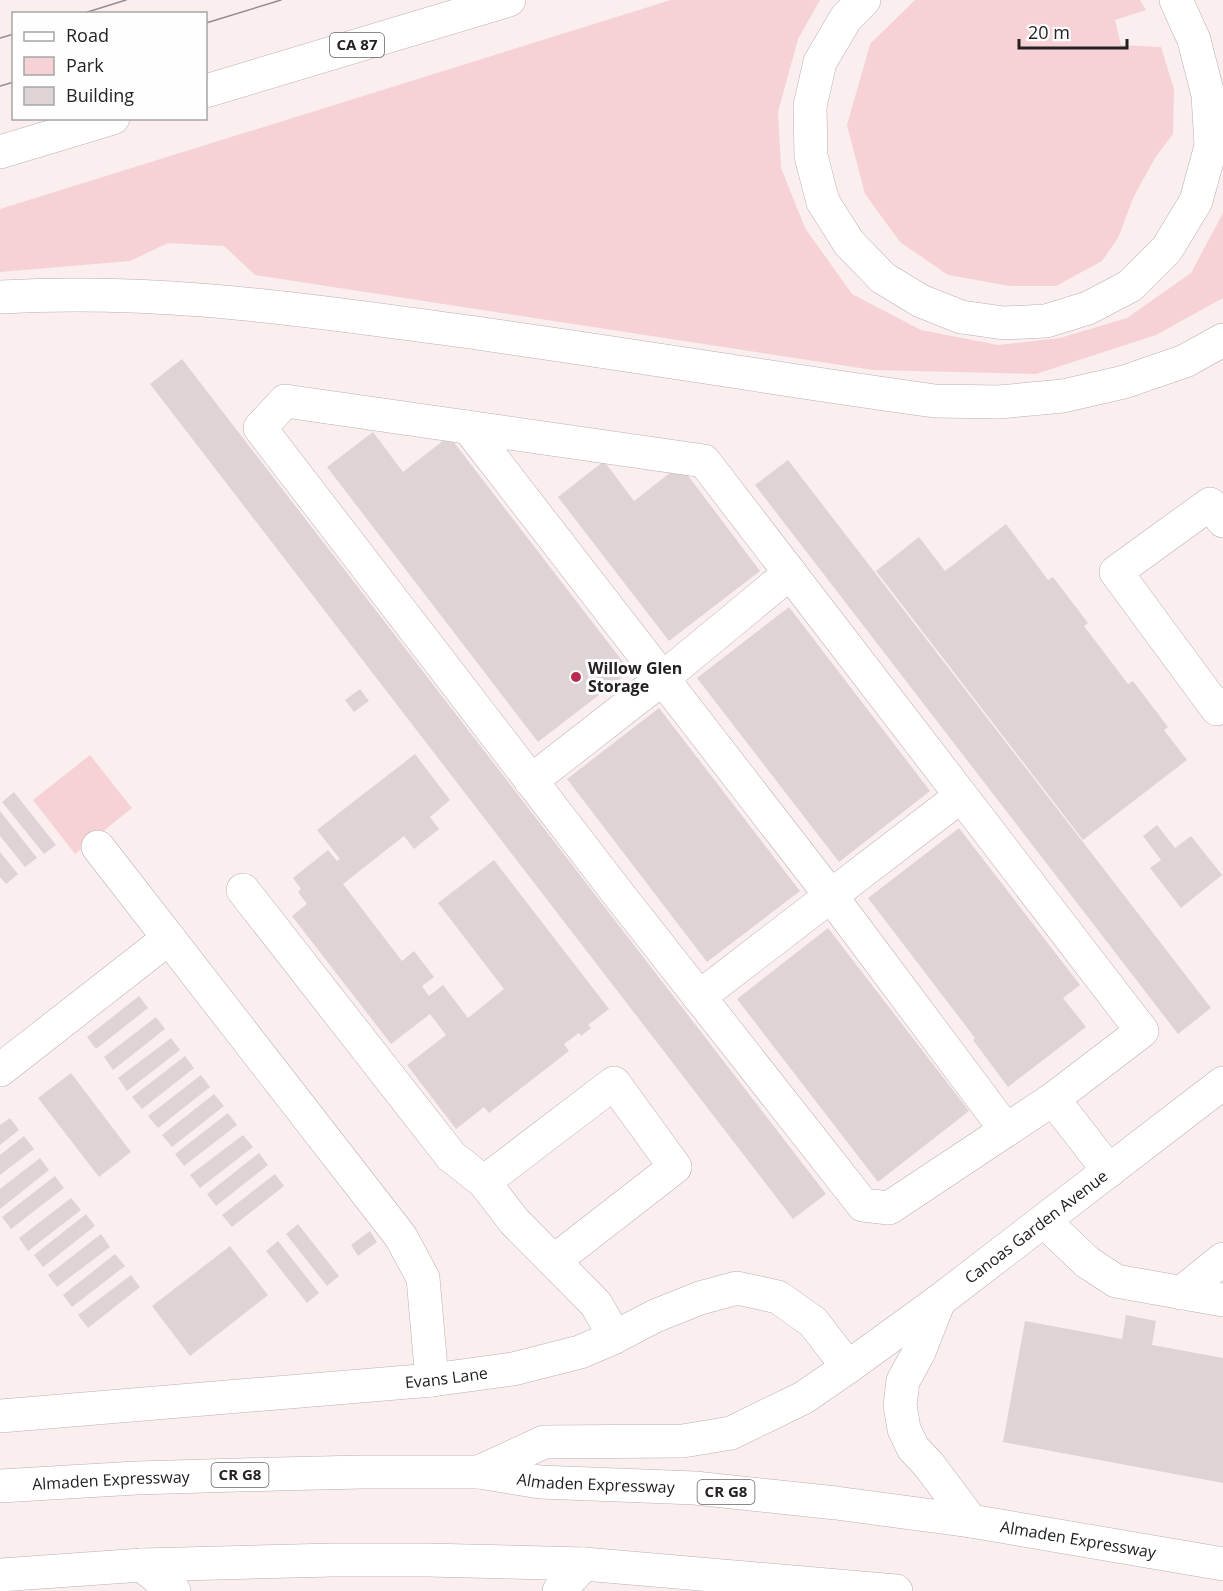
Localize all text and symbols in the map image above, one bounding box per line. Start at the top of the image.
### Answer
legend [12,12,207,120]
scale bar [1019,12,1127,50]
text: 20 m [1028,20,1070,44]
text: Road [66,23,109,47]
road number: CA 87 [330,33,384,57]
text: Park [66,53,104,77]
text: Building [66,83,134,107]
place label: Willow Glen Storage [588,657,682,697]
marker: Willow Glen Storage [569,670,583,684]
street label: Canoas Garden Avenue [960,1165,1112,1288]
street label: Evans Lane [404,1362,489,1393]
road number: CR G8 [212,1463,268,1487]
street label: Almaden Expressway [31,1465,191,1495]
street label: Almaden Expressway [516,1467,676,1498]
road number: CR G8 [698,1480,754,1504]
street label: Almaden Expressway [999,1515,1159,1564]

